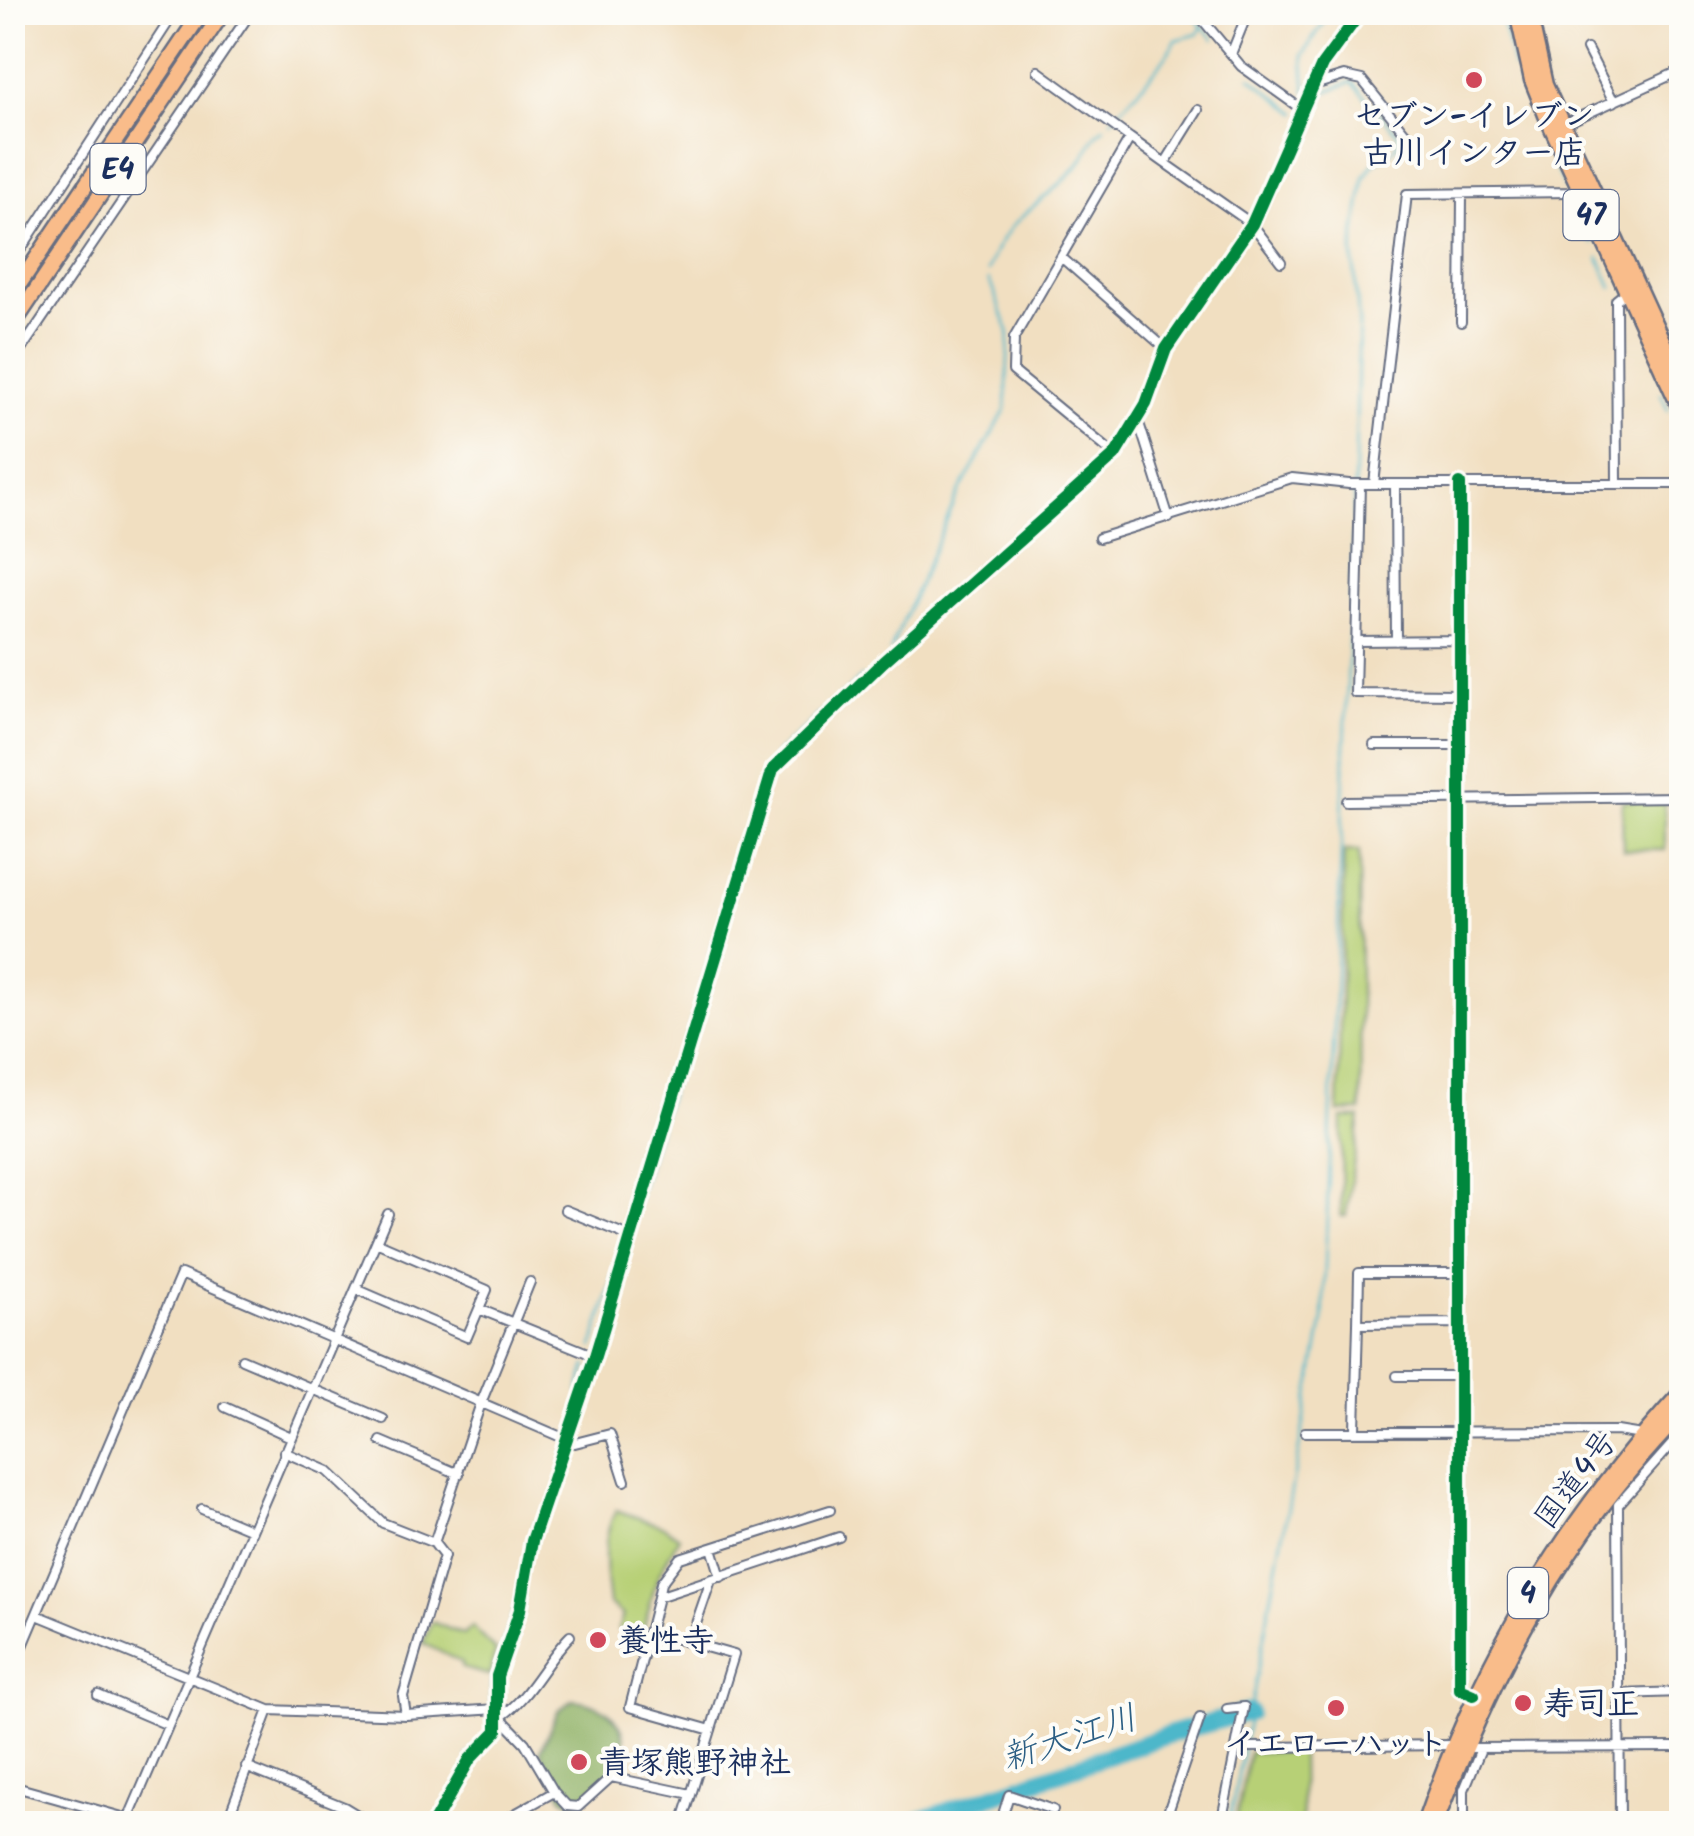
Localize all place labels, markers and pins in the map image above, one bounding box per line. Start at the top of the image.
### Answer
marker: セブン-イレブン 古川インター店 [1463,69,1485,91]
place label: セブン-イレブン 古川インター店 [1354,92,1595,180]
place label: 養性寺 [618,1617,714,1668]
marker: 養性寺 [587,1629,609,1651]
place label: 寿司正 [1543,1680,1639,1731]
marker: 寿司正 [1512,1692,1534,1714]
marker: イエローハット [1325,1697,1347,1719]
place label: イエローハット [1224,1720,1448,1771]
place label: 青塚熊野神社 [599,1739,791,1790]
marker: 青塚熊野神社 [568,1751,590,1773]

